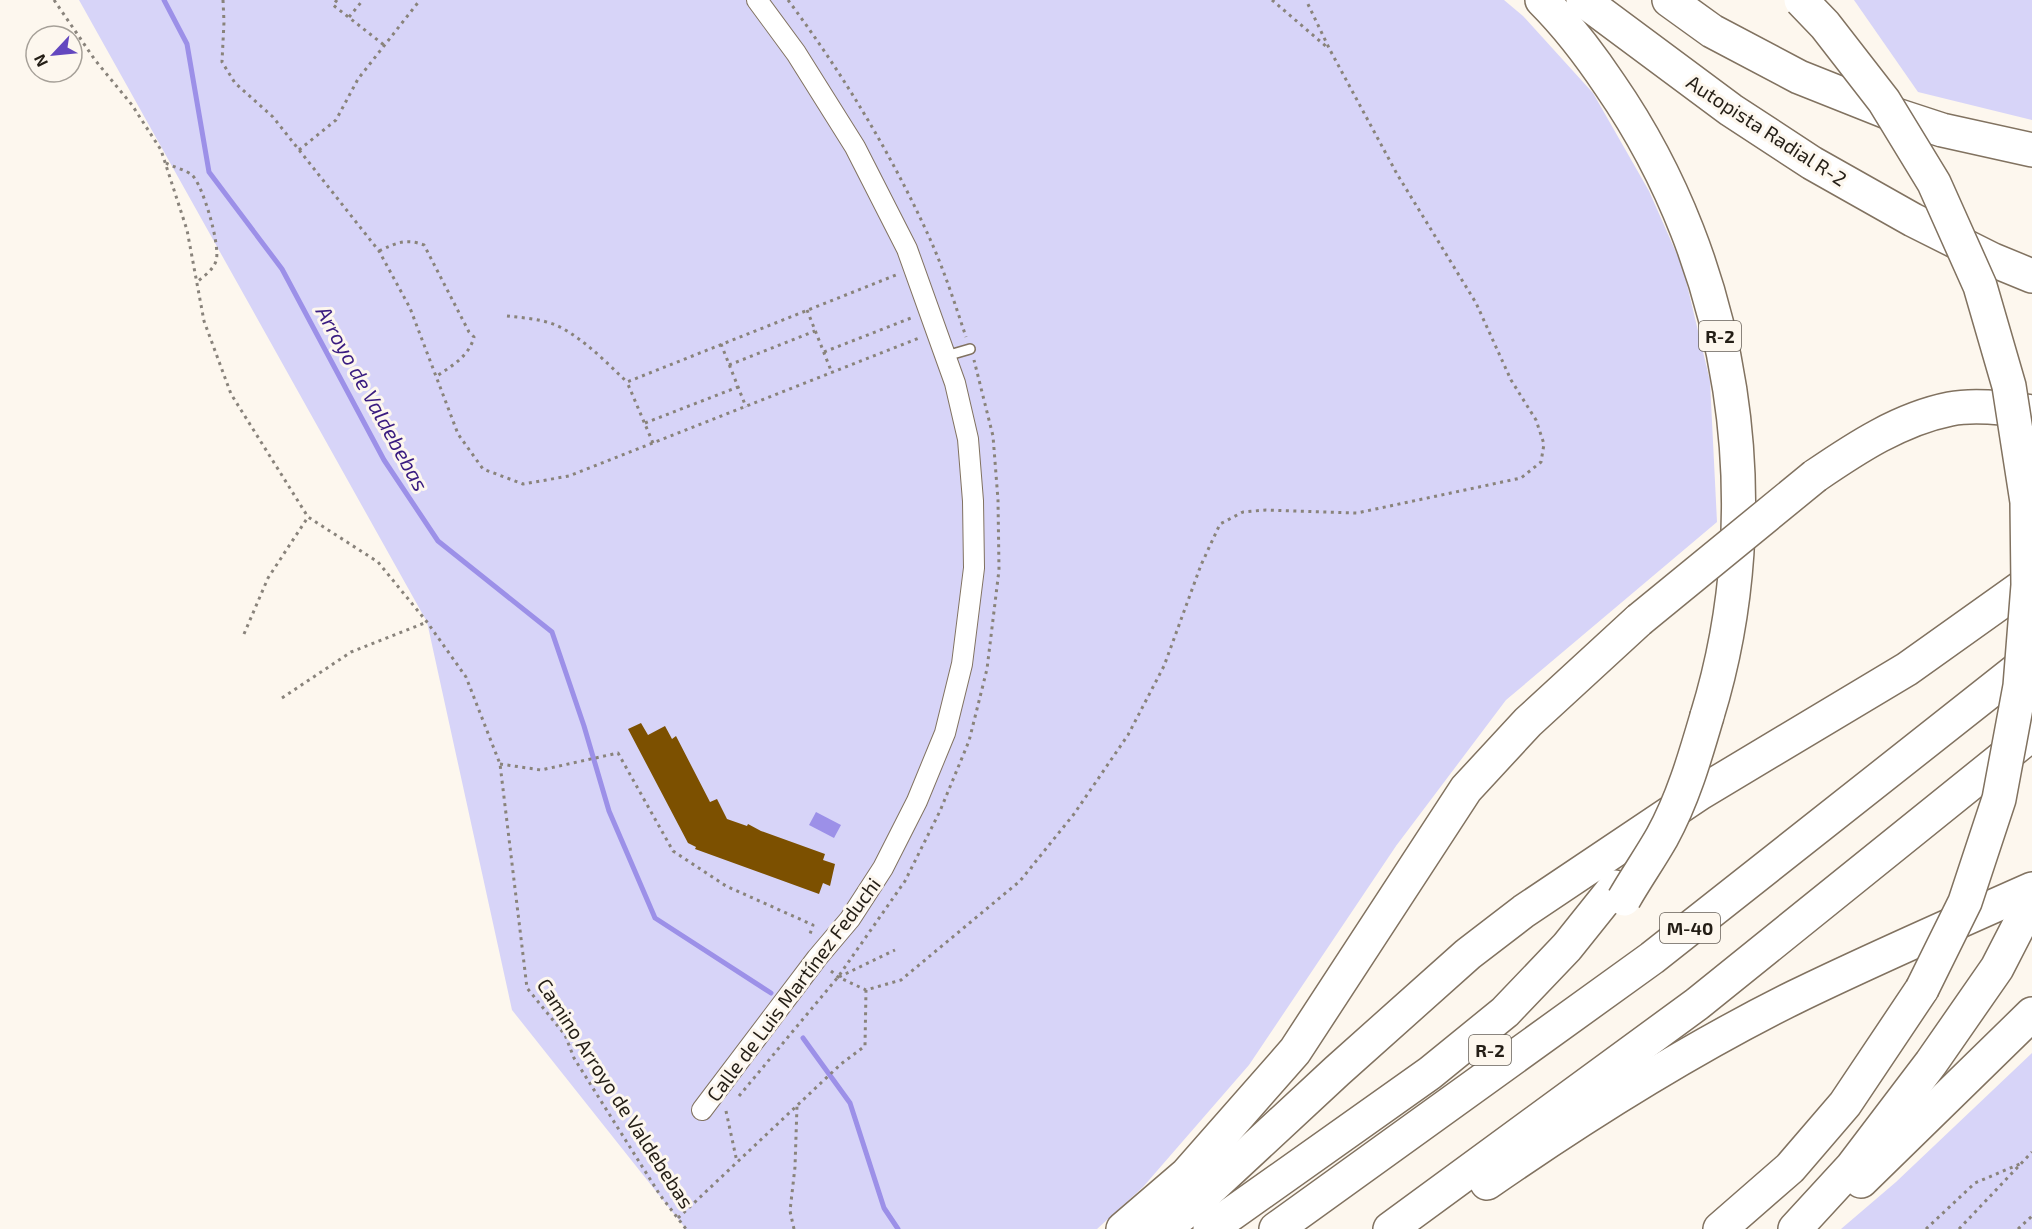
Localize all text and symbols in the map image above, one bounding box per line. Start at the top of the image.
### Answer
north arrow [24,24,84,84]
text: N [29,51,51,70]
street label: Autopista Radial R-2 [1683,69,1851,191]
water label: Arroyo de Valdebebas [310,300,434,495]
road number: R-2 [1699,321,1741,351]
street label: Calle de Luis Martínez Feduchi [701,872,885,1106]
road number: M-40 [1660,913,1720,943]
street label: Camino Arroyo de Valdebebas [533,974,699,1212]
road number: R-2 [1469,1035,1511,1065]

